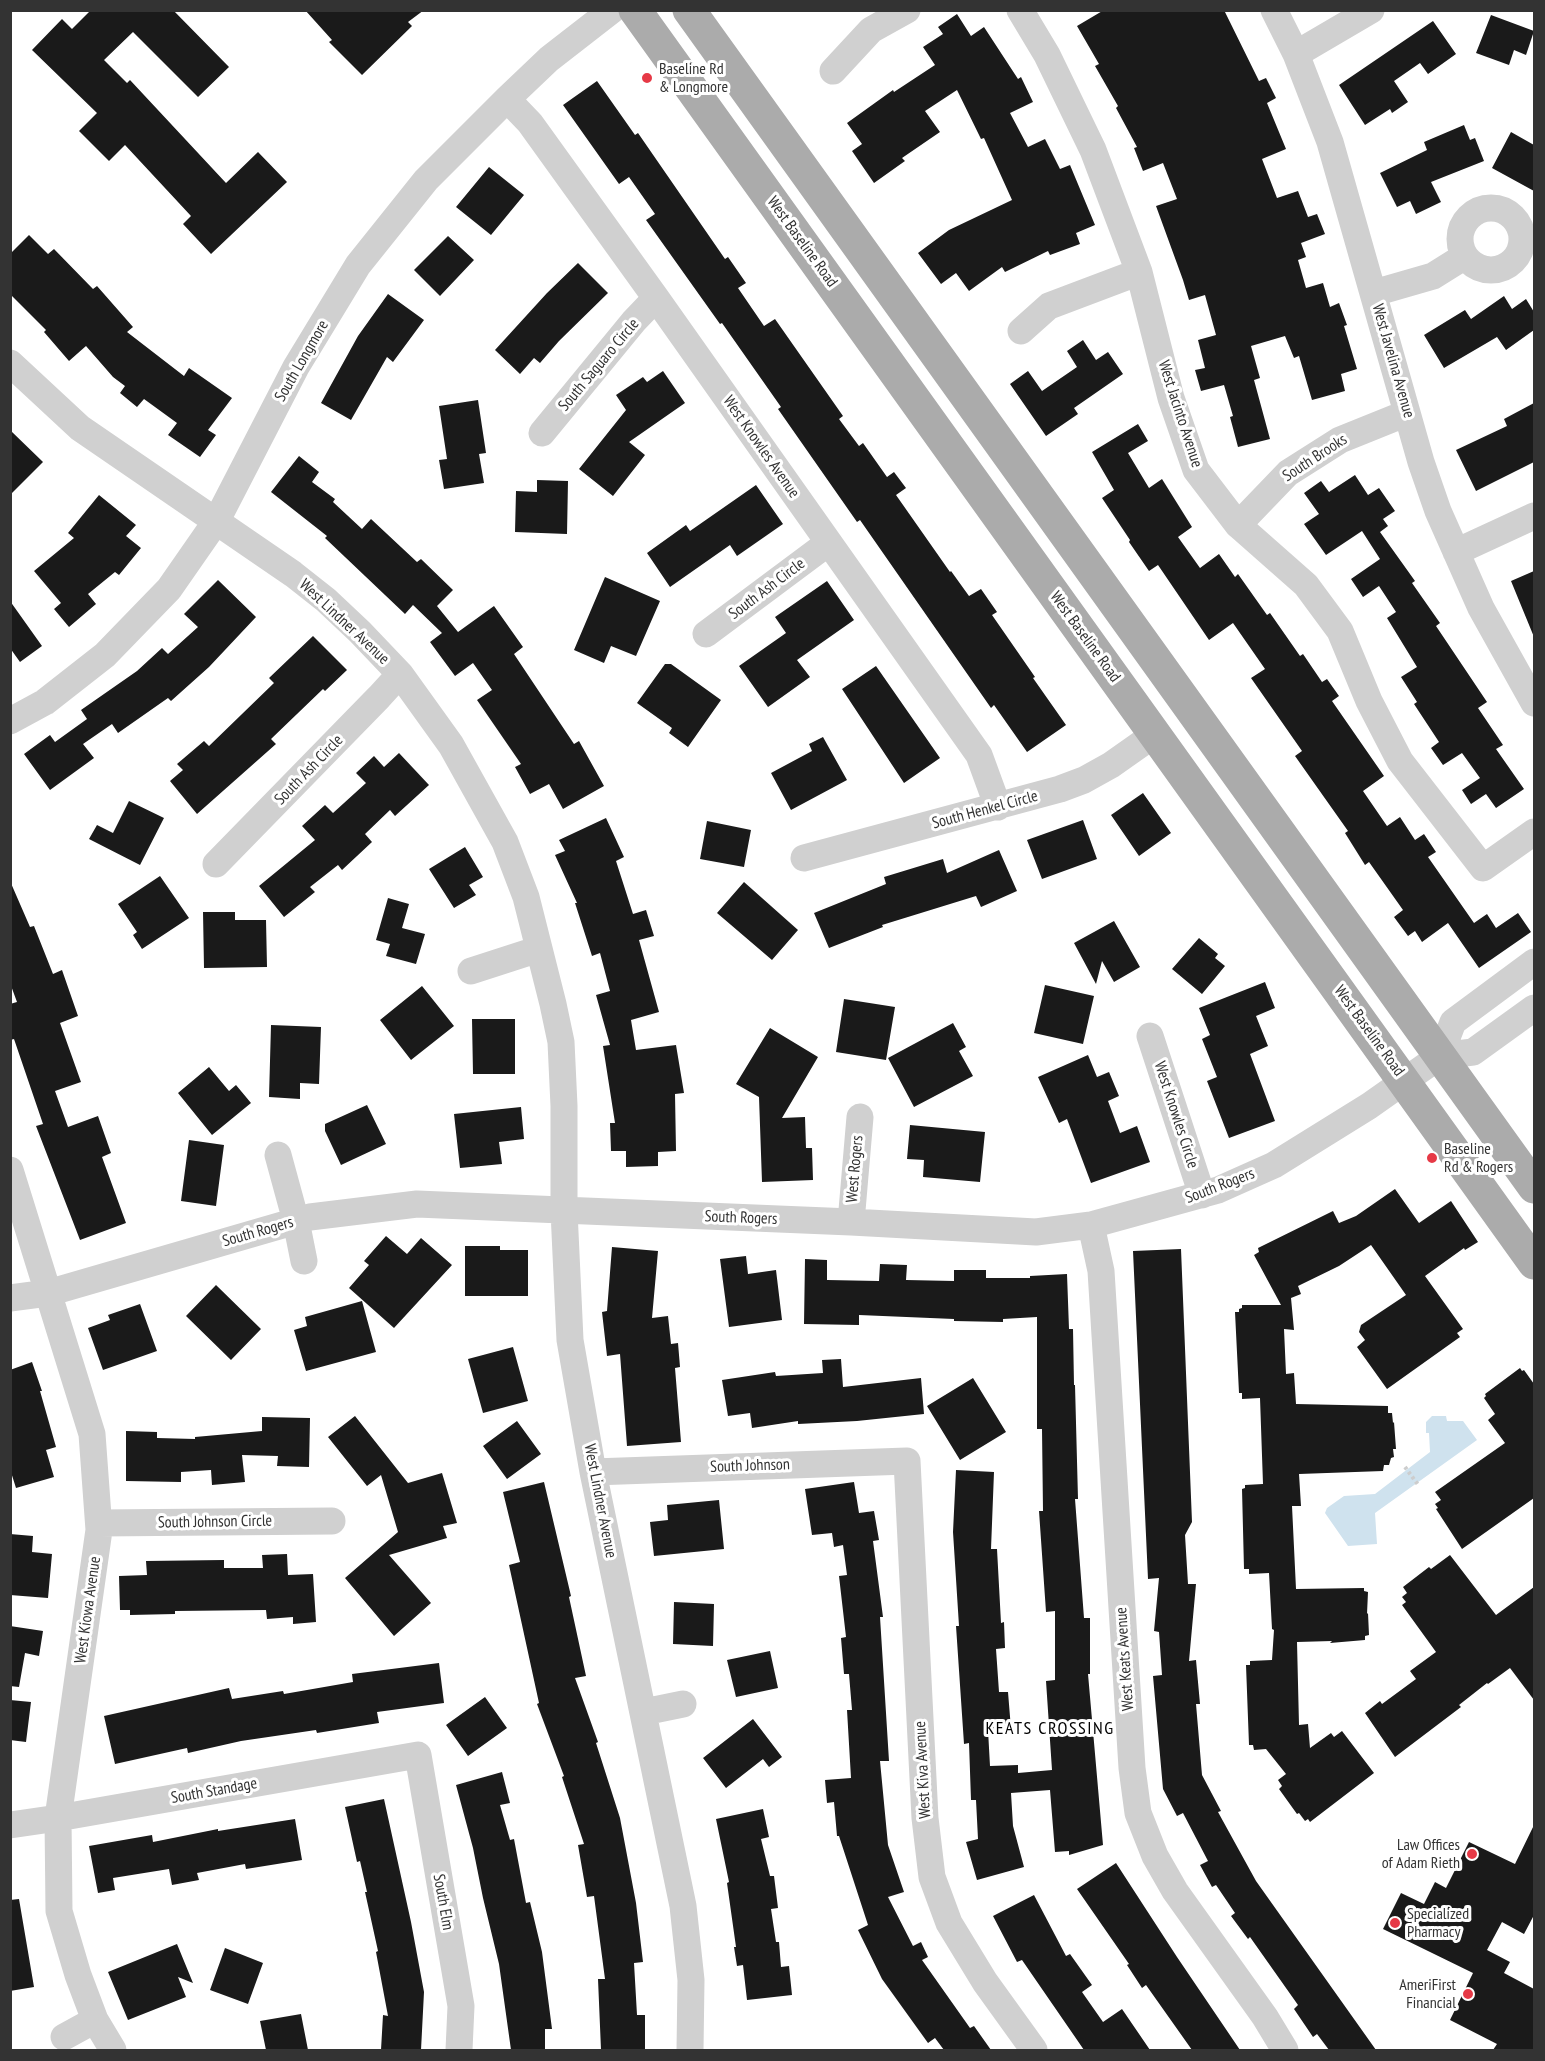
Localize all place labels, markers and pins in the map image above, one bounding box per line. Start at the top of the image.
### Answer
place label: Baseline Rd & Longmore [659,59,728,97]
marker: Baseline Rd & Longmore [640,71,654,85]
place label: Baseline Rd & Rogers [1444,1139,1513,1177]
marker: Baseline Rd & Rogers [1425,1151,1439,1165]
place label: Law Offices of Adam Rieth [1382,1835,1460,1873]
marker: Law Offices of Adam Rieth [1465,1847,1479,1861]
place label: Specialized Pharmacy [1407,1904,1469,1942]
marker: Specialized Pharmacy [1388,1916,1402,1930]
place label: AmeriFirst Financial [1399,1975,1456,2013]
marker: AmeriFirst Financial [1461,1987,1475,2001]

